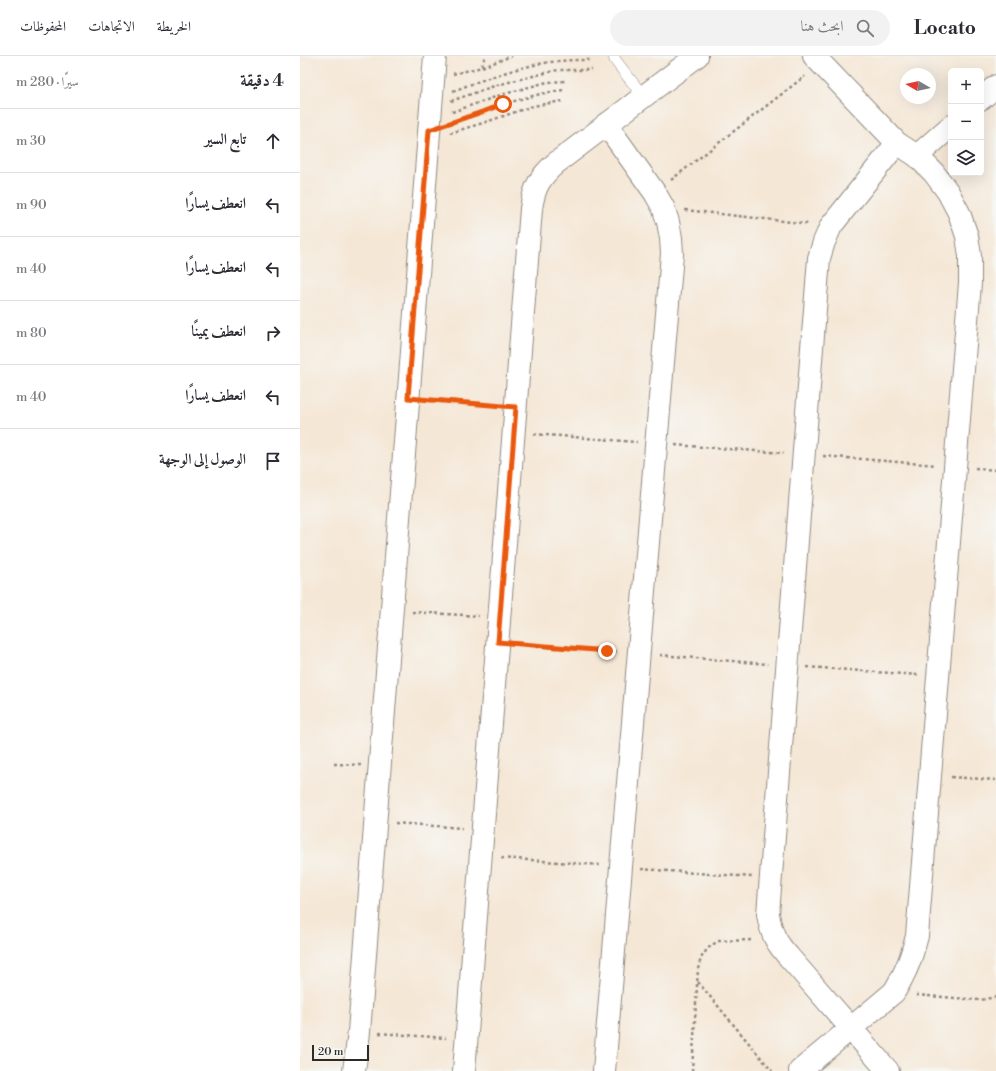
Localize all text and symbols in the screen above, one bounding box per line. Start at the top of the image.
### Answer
search box [610,10,890,46]
text: Locato [914,16,976,40]
text: ابحث هنا [801,17,844,36]
icon: search [854,17,876,39]
text: المحفوظات [20,18,66,36]
text: الاتجاهات [88,18,135,36]
text: الخريطة [157,18,191,36]
north arrow [900,68,936,104]
map controls [948,68,984,176]
button: + [948,68,984,104]
text: 4 دقيقة [240,70,284,92]
text: سيرًا · 280 m [16,74,79,90]
route start [494,95,512,113]
button: − [948,104,984,140]
text: تابع السير [204,130,246,149]
icon: ahead [262,130,284,152]
text: 30 m [16,133,46,149]
button: layers [948,140,984,176]
text: انعطف يسارًا [185,194,246,213]
icon: left [262,194,284,216]
text: 90 m [16,197,47,213]
text: انعطف يسارًا [185,258,246,277]
icon: left [262,258,284,280]
text: 40 m [16,261,46,277]
text: انعطف يمينًا [191,322,246,341]
icon: right [262,322,284,344]
text: 80 m [16,325,47,341]
text: انعطف يسارًا [185,386,246,405]
icon: left [262,386,284,408]
text: 40 m [16,389,46,405]
text: الوصول إلى الوجهة [159,450,246,469]
icon: arrive [262,450,284,472]
route end [598,642,616,660]
scale bar [312,1043,369,1062]
text: 20 m [318,1045,343,1059]

